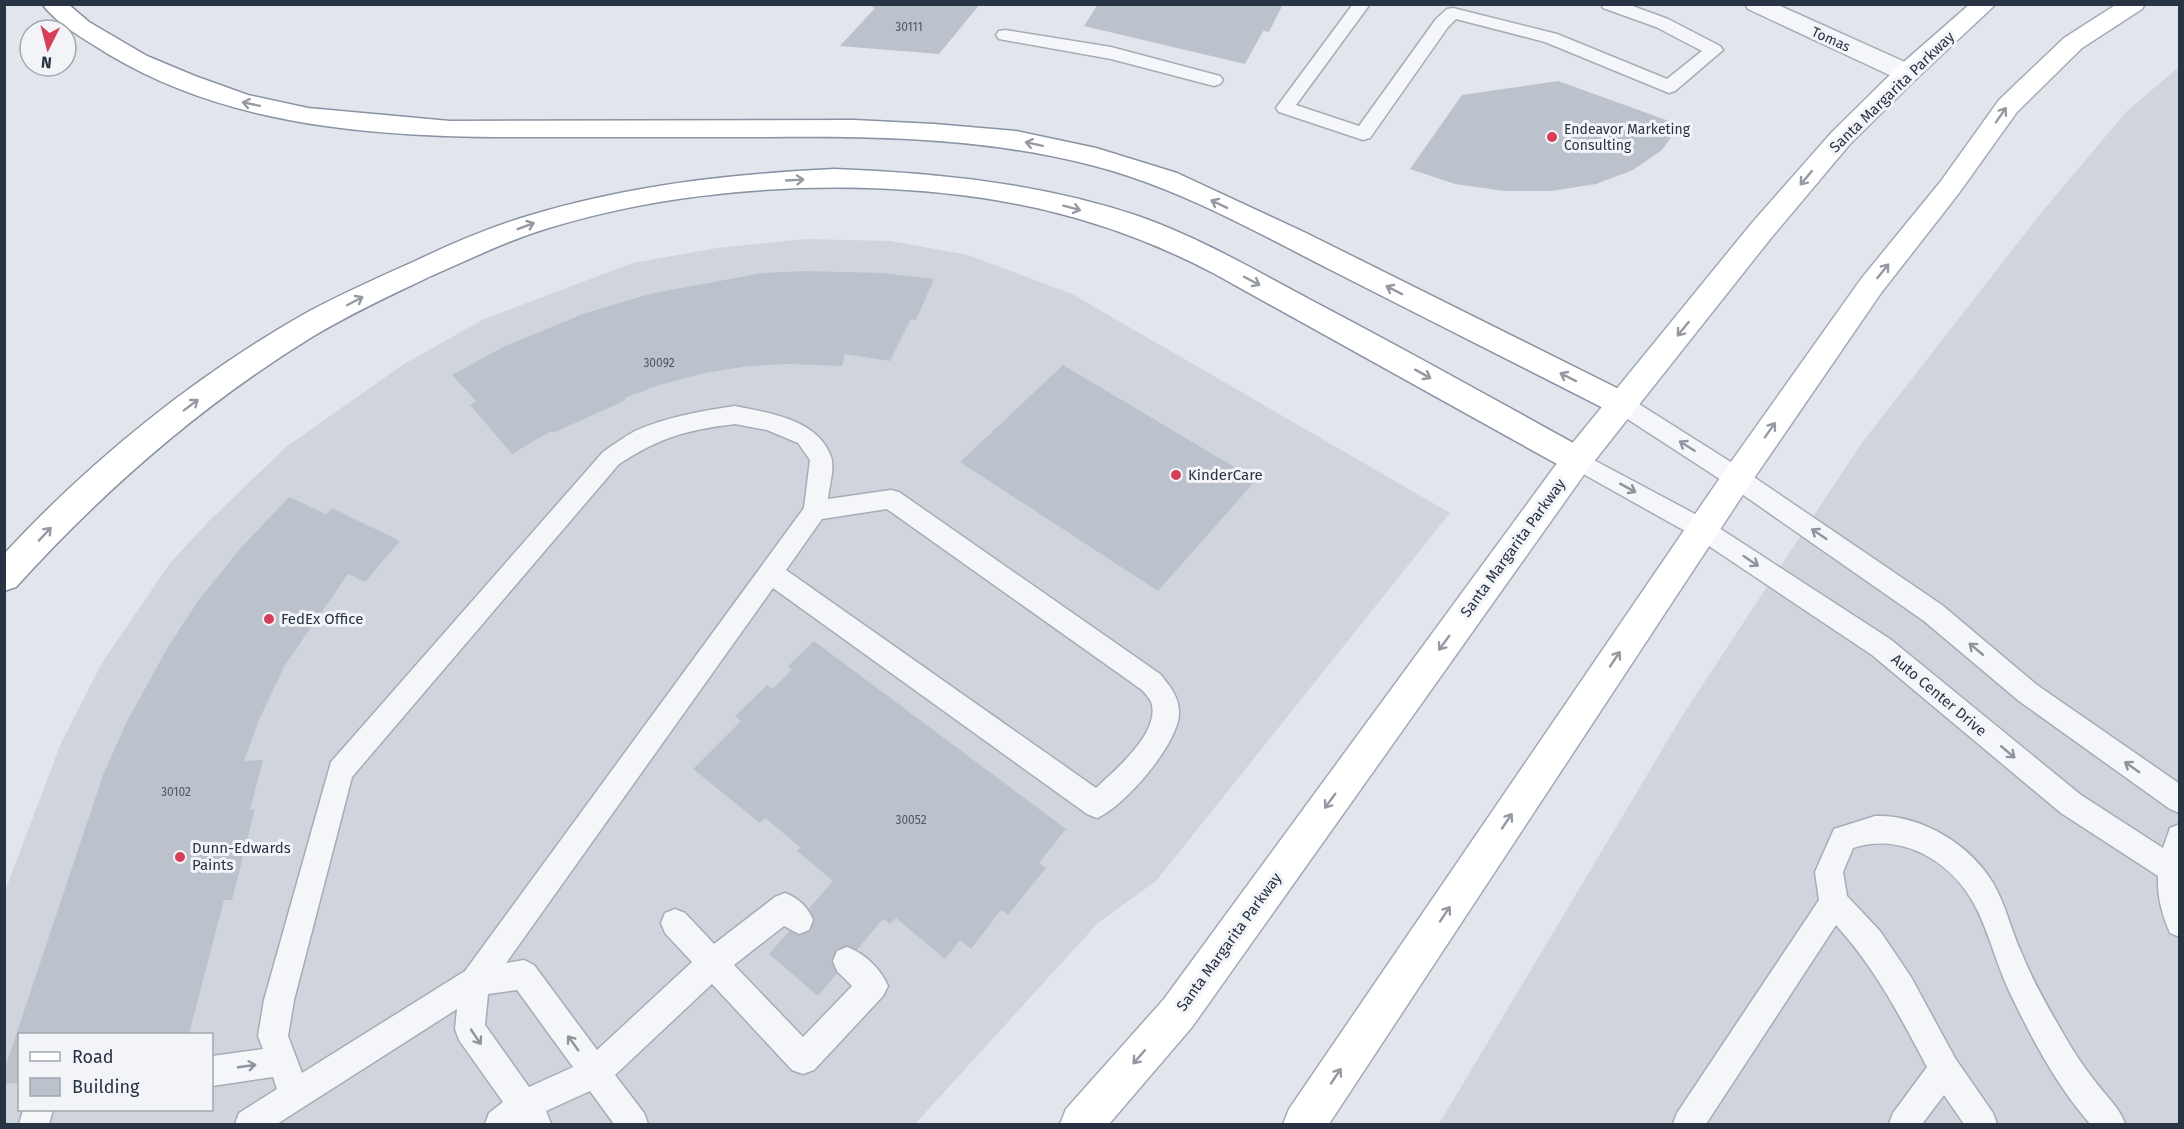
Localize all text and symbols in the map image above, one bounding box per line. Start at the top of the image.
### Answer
north arrow [18,18,78,78]
house number: 30111 [895,20,923,34]
street label: Tomas [1809,23,1853,56]
street label: Santa Margarita Parkway [1826,27,1959,156]
text: N [40,52,53,72]
one-way arrow [242,97,261,109]
one-way arrow [1995,108,2007,124]
place label: Endeavor Marketing Consulting [1564,121,1691,154]
marker: Endeavor Marketing Consulting [1545,130,1559,144]
one-way arrow [1025,137,1044,149]
one-way arrow [1800,170,1813,186]
one-way arrow [785,175,805,186]
one-way arrow [1210,197,1228,209]
one-way arrow [1062,202,1081,214]
one-way arrow [517,220,535,231]
one-way arrow [1877,263,1890,279]
one-way arrow [1243,275,1260,287]
one-way arrow [1385,283,1403,295]
one-way arrow [346,295,363,307]
one-way arrow [1676,321,1689,337]
house number: 30092 [643,356,675,370]
one-way arrow [1414,368,1431,380]
one-way arrow [1560,371,1577,383]
one-way arrow [182,399,198,412]
one-way arrow [1764,422,1776,438]
one-way arrow [1679,440,1696,453]
place label: KinderCare [1188,466,1263,484]
marker: KinderCare [1169,468,1183,482]
street label: Santa Margarita Parkway [1457,475,1570,621]
one-way arrow [1619,482,1636,494]
one-way arrow [37,527,52,542]
one-way arrow [1811,528,1827,540]
one-way arrow [1742,556,1759,568]
place label: FedEx Office [281,610,363,628]
marker: FedEx Office [262,612,276,626]
one-way arrow [1438,635,1451,651]
one-way arrow [1969,642,1984,656]
street label: Auto Center Drive [1888,650,1990,740]
one-way arrow [1609,651,1621,667]
one-way arrow [2000,745,2016,758]
one-way arrow [2124,760,2140,773]
house number: 30102 [161,785,191,799]
one-way arrow [1324,793,1336,809]
house number: 30052 [895,813,927,827]
one-way arrow [1501,813,1513,830]
place label: Dunn-Edwards Paints [192,839,291,874]
marker: Dunn-Edwards Paints [173,850,187,864]
street label: Santa Margarita Parkway [1173,869,1286,1015]
one-way arrow [1439,906,1451,922]
one-way arrow [470,1029,482,1045]
legend [18,1033,213,1111]
one-way arrow [567,1036,580,1052]
text: Road [72,1046,114,1068]
one-way arrow [1133,1049,1146,1065]
one-way arrow [237,1060,256,1071]
one-way arrow [1331,1068,1343,1085]
text: Building [72,1076,140,1098]

